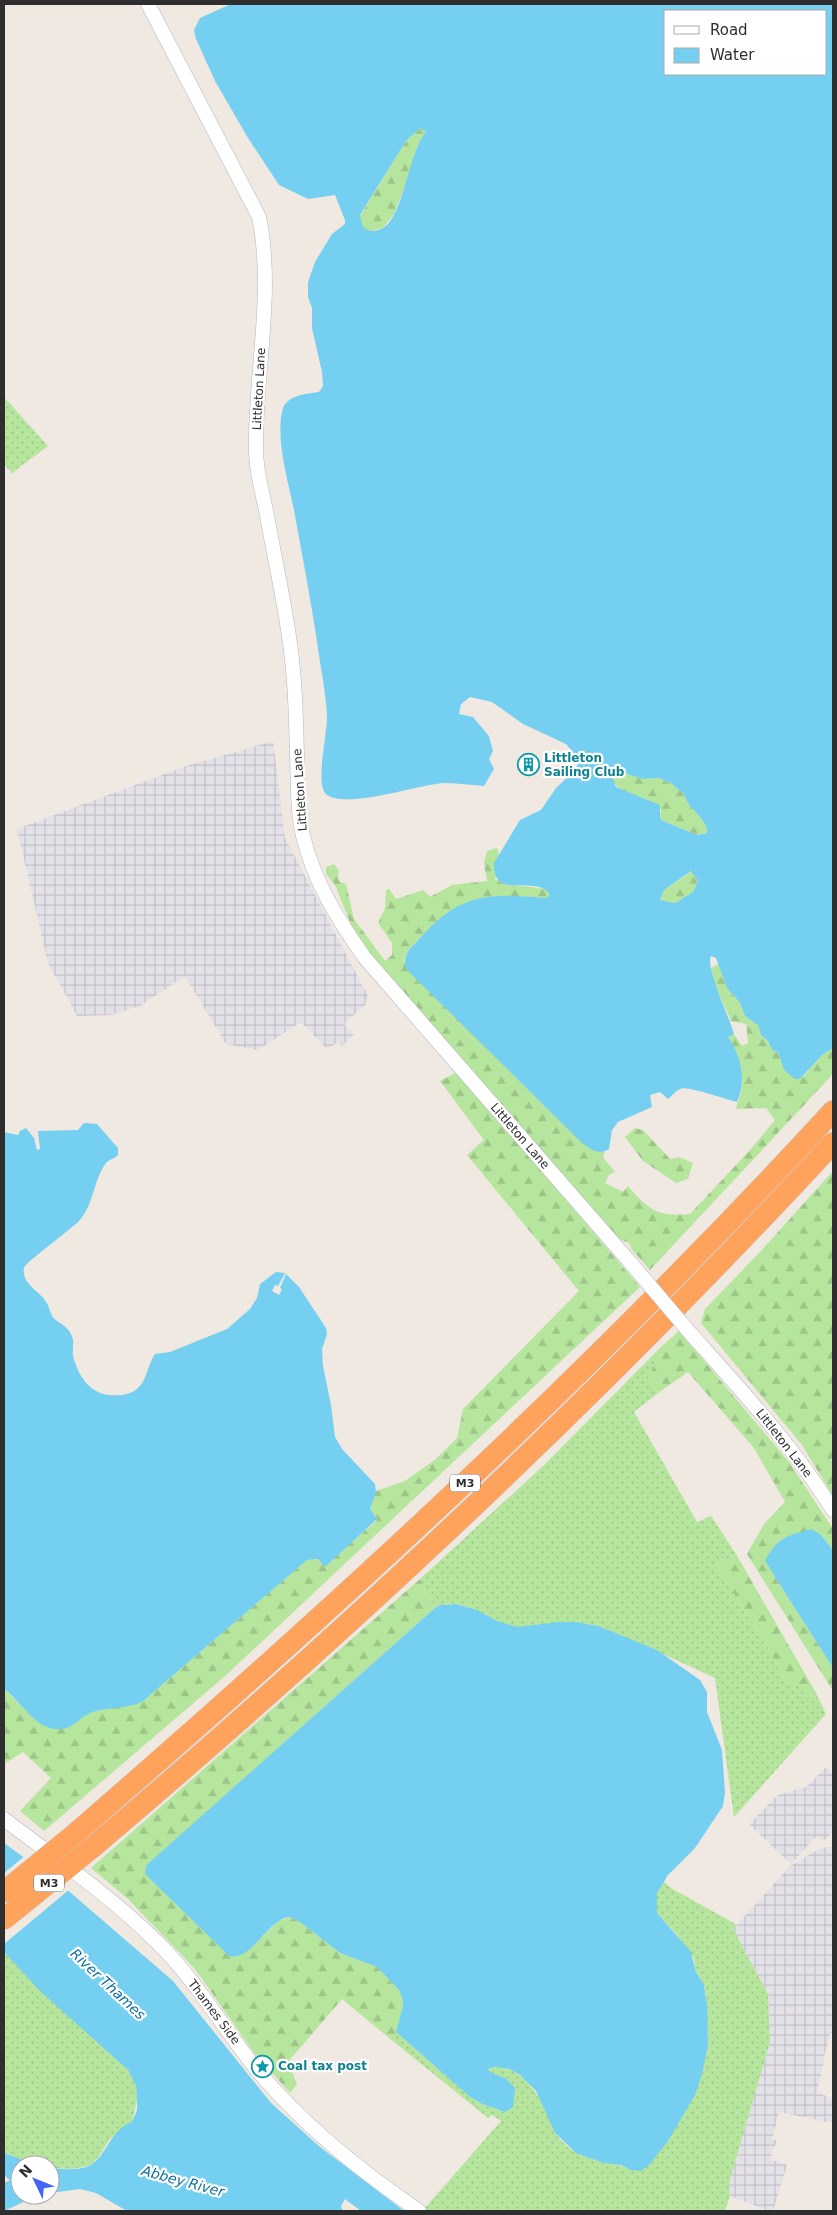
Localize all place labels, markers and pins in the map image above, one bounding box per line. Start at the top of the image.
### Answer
place label: Littleton Sailing Club [544,751,625,779]
building icon: Littleton Sailing Club [516,753,540,777]
place icon: Coal tax post [250,2054,274,2078]
place label: Coal tax post [278,2059,367,2073]

